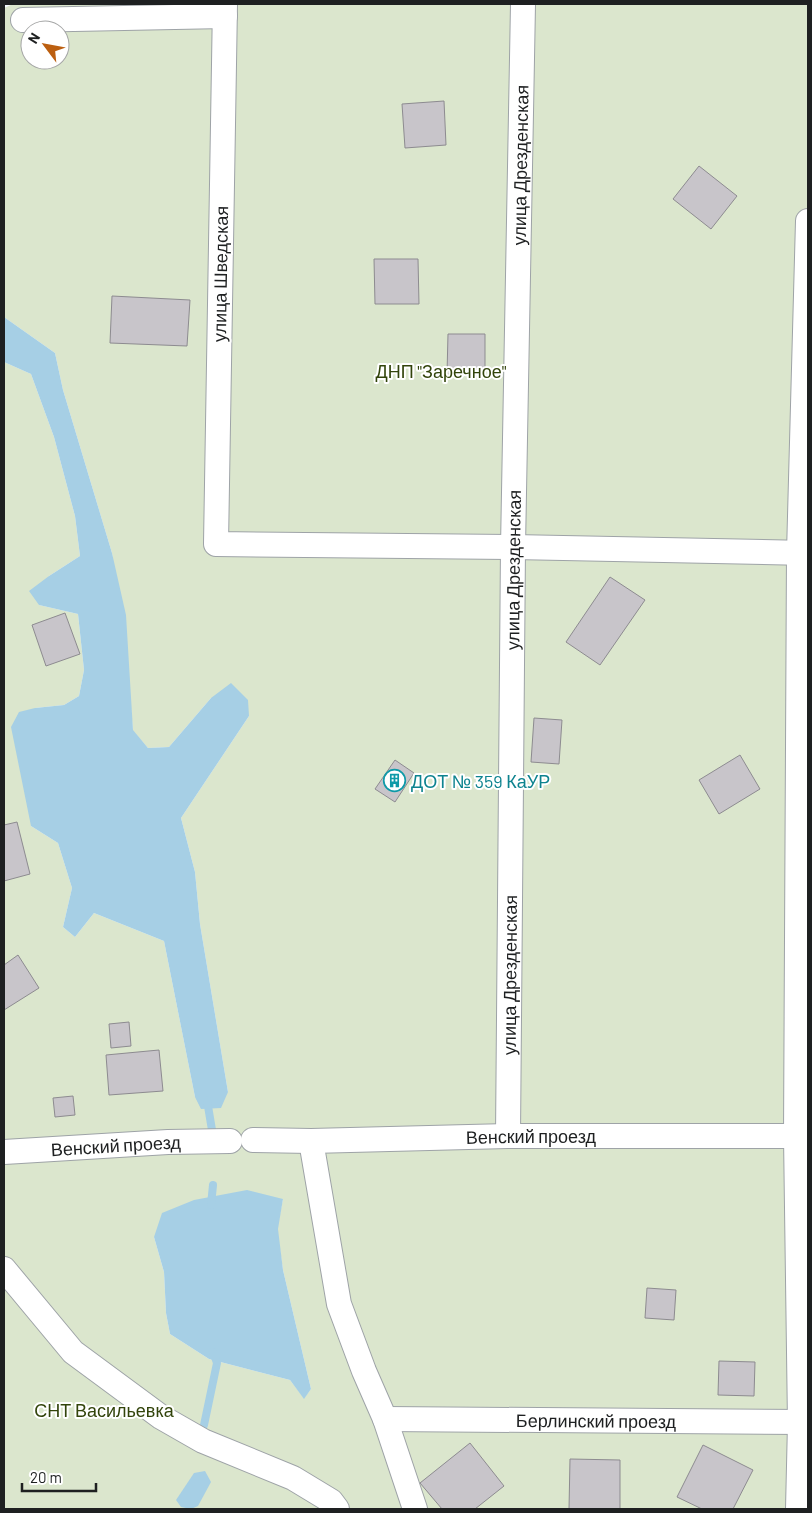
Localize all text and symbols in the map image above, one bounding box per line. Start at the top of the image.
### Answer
north arrow [20,20,70,70]
text: N [24,29,43,46]
street label: улица Дрезденская [508,85,533,245]
street label: улица Шведская [208,206,232,342]
park label: ДНП "Заречное" [376,360,507,382]
street label: улица Дрезденская [501,490,525,650]
building icon: ДОТ № 359 КаУР [383,769,407,793]
place label: ДОТ № 359 КаУР [411,770,550,792]
street label: улица Дрезденская [498,895,521,1055]
street label: Венский проезд [465,1125,597,1148]
street label: Венский проезд [50,1131,182,1160]
park label: СНТ Васильевка [34,1399,175,1421]
street label: Берлинский проезд [516,1409,677,1432]
scale bar [22,1460,96,1492]
text: 20 m [30,1468,62,1486]

